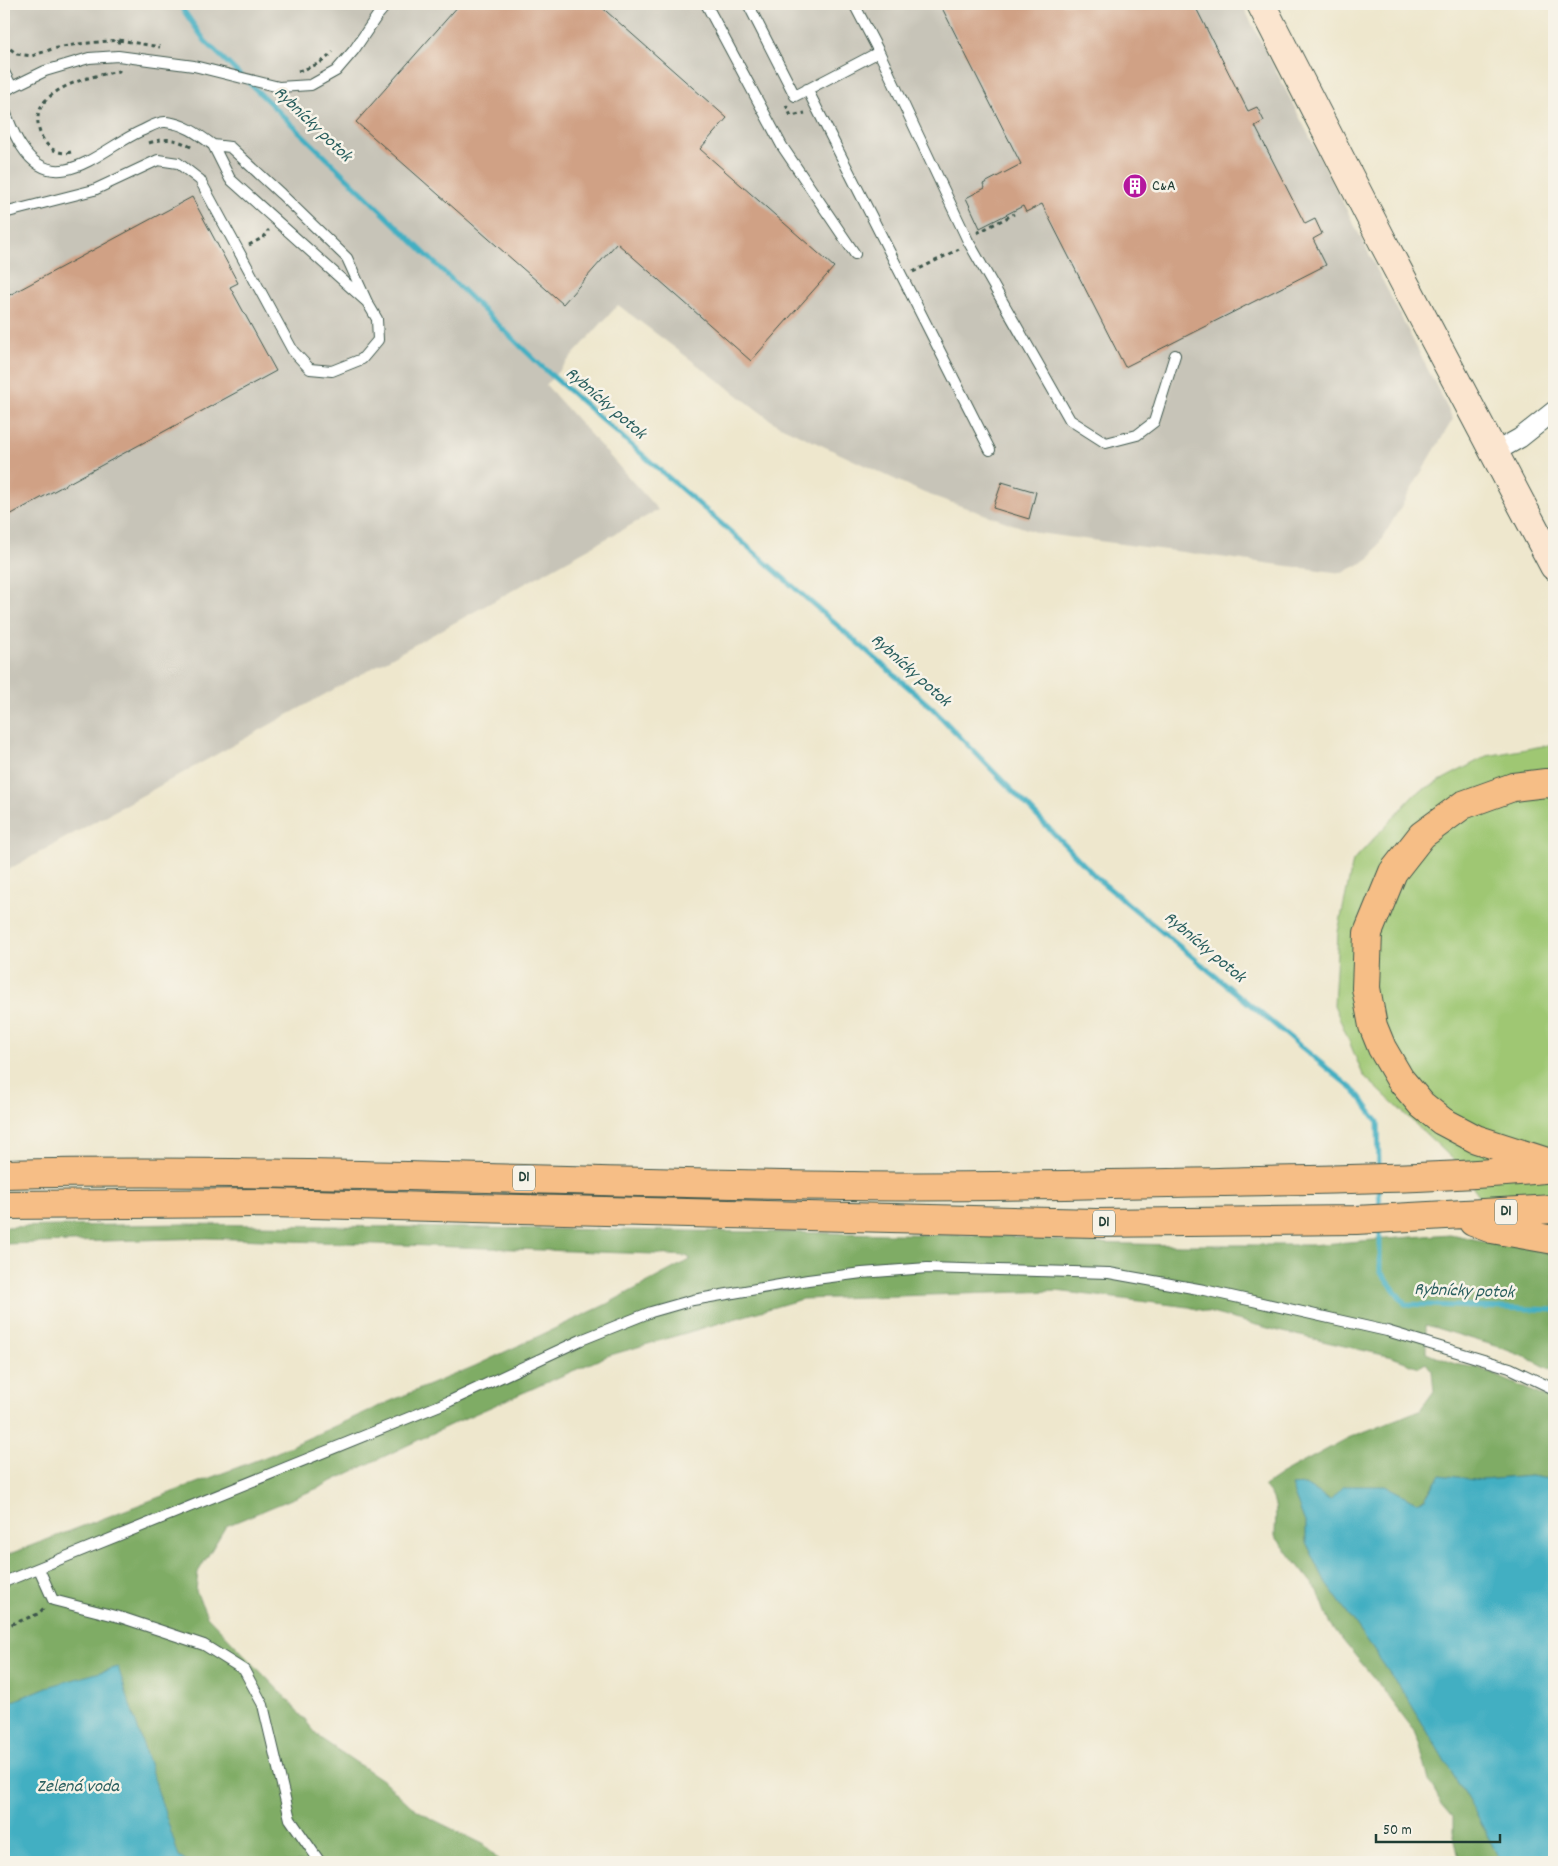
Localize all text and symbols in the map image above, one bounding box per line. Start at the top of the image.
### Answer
water label: Rybnícky potok [267,81,358,170]
building icon: C&A [1122,173,1148,199]
place label: C&A [1152,175,1176,198]
water label: Rybnícky potok [559,362,652,447]
water label: Rybnícky potok [865,628,957,715]
water label: Rybnícky potok [1158,906,1252,991]
road number: D1 [513,1166,535,1190]
road number: D1 [1495,1200,1517,1224]
road number: D1 [1093,1210,1115,1236]
water label: Rybnícky potok [1414,1278,1516,1306]
water label: Zelená voda [37,1775,120,1800]
scale bar [1376,1811,1499,1843]
text: 50 m [1383,1820,1412,1842]

